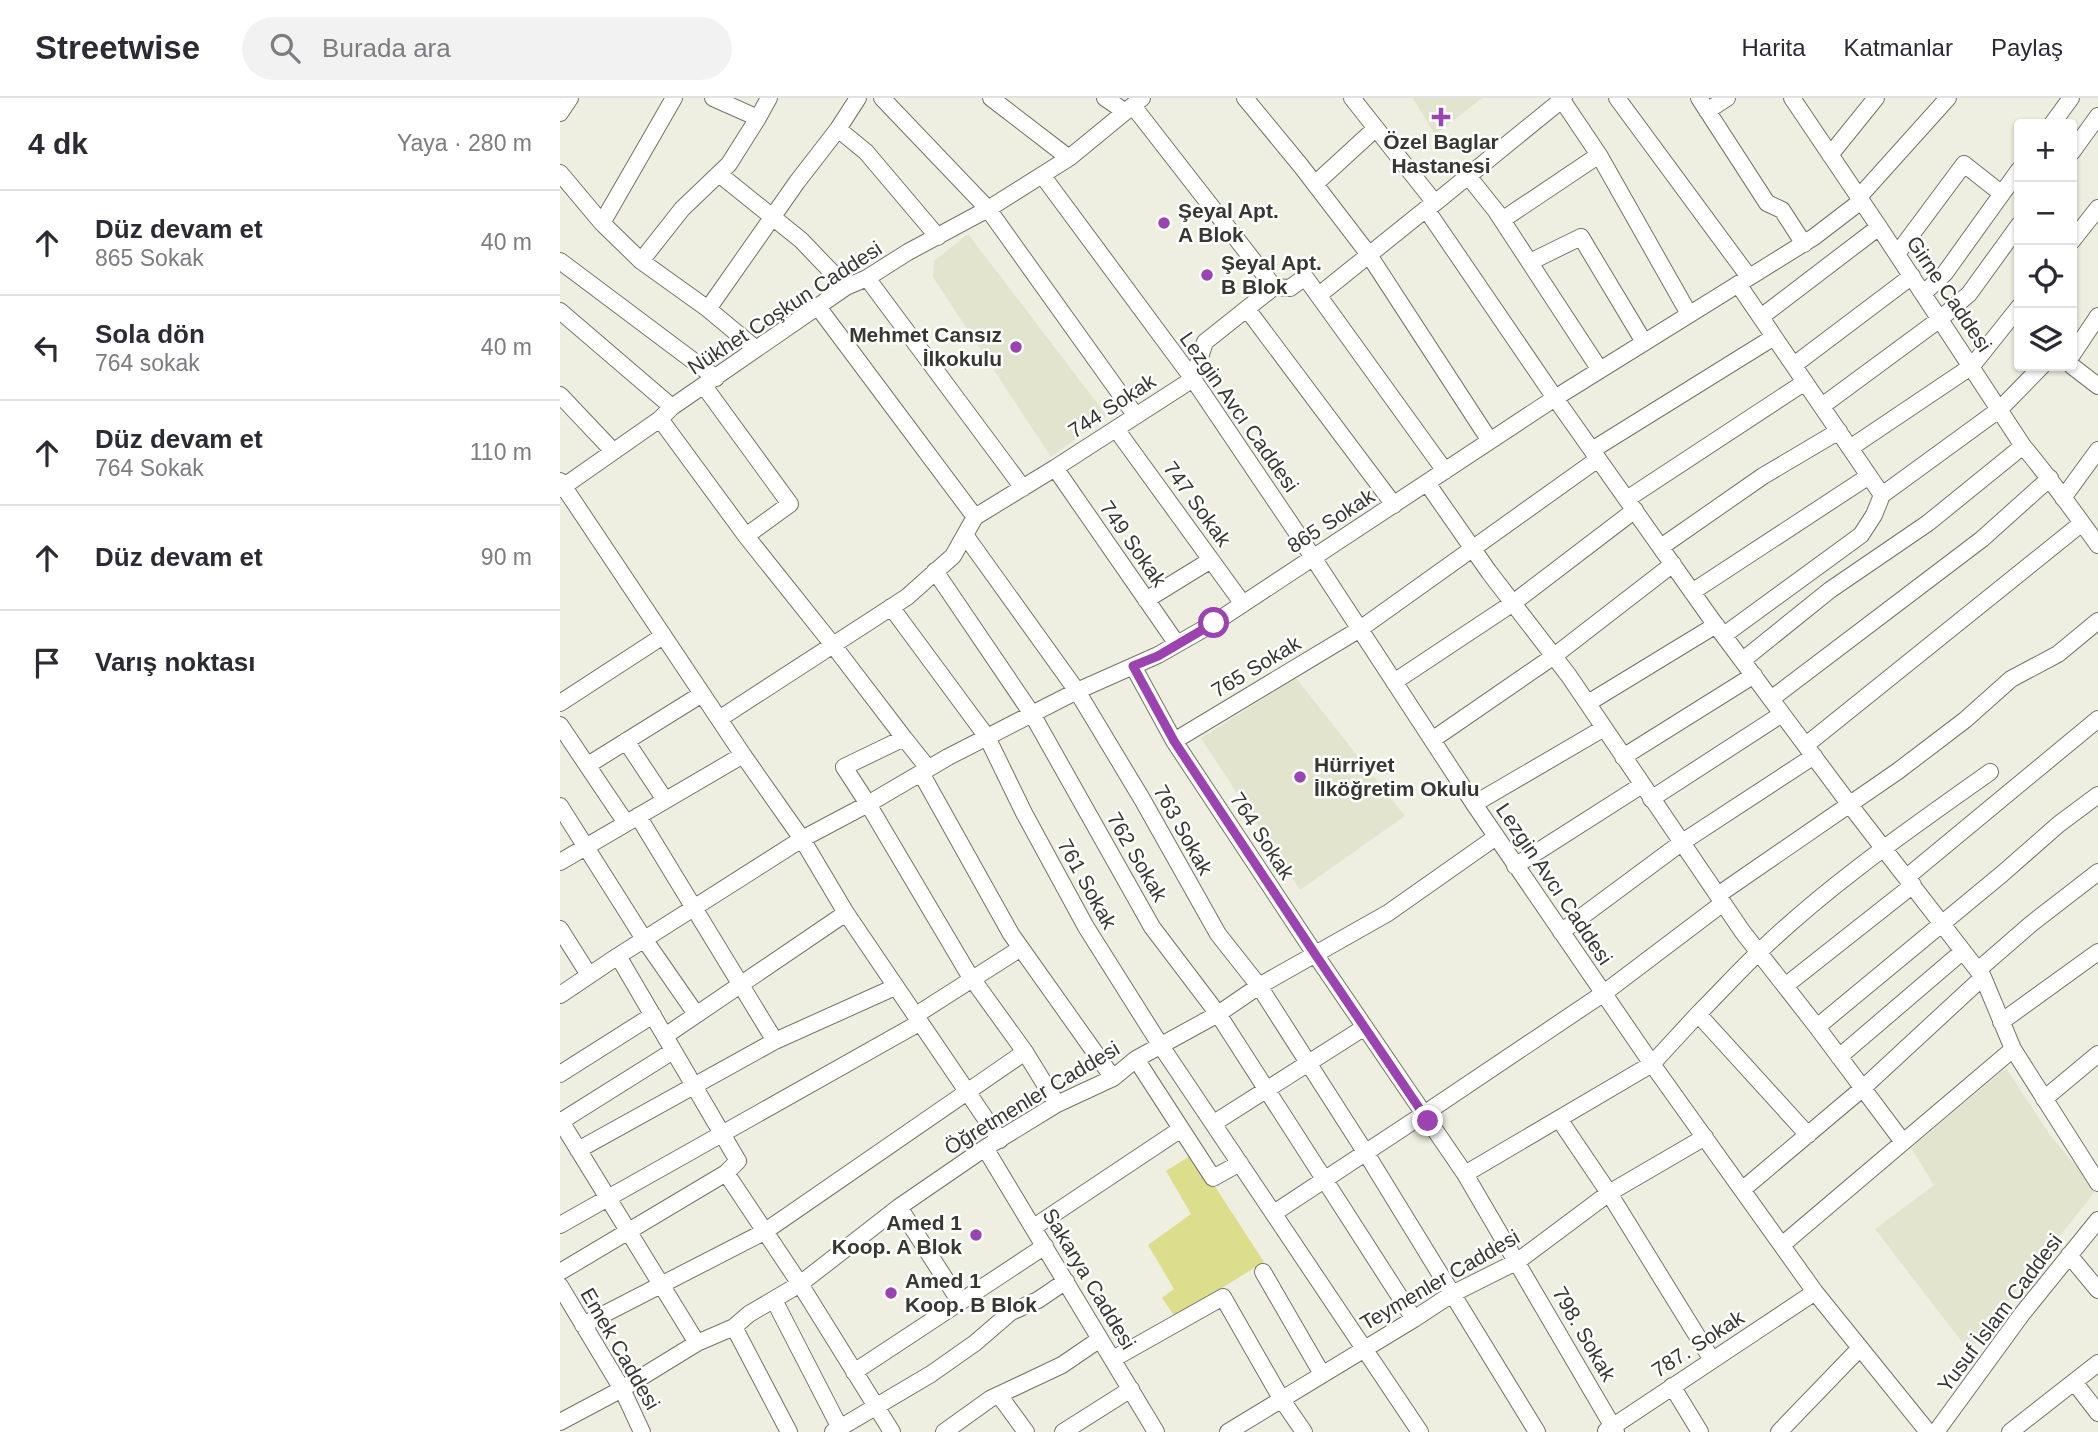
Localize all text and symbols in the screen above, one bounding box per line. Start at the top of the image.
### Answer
search box [242,17,732,80]
text: Streetwise [35,29,200,66]
icon: search [266,29,304,67]
text: Burada ara [322,33,451,63]
text: Harita [1742,34,1806,61]
text: Katmanlar [1844,34,1953,61]
text: Paylaş [1991,34,2063,61]
marker: Özel Baglar Hastanesi [1431,107,1451,127]
map controls [2014,119,2077,371]
button: + [2014,119,2077,182]
text: 4 dk [28,127,88,160]
text: Yaya · 280 m [397,130,532,156]
place label: Özel Baglar Hastanesi [1383,130,1499,177]
button: − [2014,182,2077,245]
place label: Şeyal Apt. A Blok [1178,199,1279,246]
text: Düz devam et [95,214,263,244]
marker: Şeyal Apt. A Blok [1156,215,1172,231]
icon: ahead [28,224,66,262]
text: 40 m [481,229,532,255]
street label: Girne Caddesi [1902,232,1996,356]
street label: Nükhet Coşkun Caddesi [683,236,886,379]
text: 865 Sokak [95,245,204,271]
button: locate [2014,245,2077,308]
place label: Şeyal Apt. B Blok [1221,251,1322,298]
marker: Şeyal Apt. B Blok [1199,267,1215,283]
button: layers [2014,308,2077,371]
text: Sola dön [95,319,205,349]
place label: Mehmet Cansız İlkokulu [849,323,1002,370]
street label: Lezgin Avcı Caddesi [1176,327,1303,496]
icon: left [28,329,66,367]
text: 40 m [481,334,532,360]
marker: Mehmet Cansız İlkokulu [1008,339,1024,355]
text: 764 sokak [95,350,200,376]
street label: 744 Sokak [1064,369,1160,442]
text: Düz devam et [95,424,263,454]
icon: ahead [28,434,66,472]
text: 110 m [470,439,532,465]
text: 764 Sokak [95,455,204,481]
street label: 747 Sokak [1159,457,1236,551]
street label: 865 Sokak [1283,484,1379,557]
street label: 749 Sokak [1096,496,1172,591]
icon: ahead [28,539,66,577]
text: Düz devam et [95,542,263,572]
text: 90 m [481,544,532,570]
route start [1198,607,1229,638]
street label: 765 Sokak [1207,631,1305,702]
icon: arrive [28,644,66,682]
text: Varış noktası [95,647,255,677]
place label: Hürriyet İlköğretim Okulu [1314,753,1480,800]
marker: Hürriyet İlköğretim Okulu [1292,769,1308,785]
street label: 763 Sokak [1149,781,1218,879]
street label: 764 Sokak [1226,788,1299,884]
street label: Lezgin Avcı Caddesi [1492,799,1617,969]
street label: 762 Sokak [1103,808,1172,906]
street label: 761 Sokak [1053,835,1122,933]
street label: Öğretmenler Caddesi [940,1036,1123,1159]
route end [1412,1105,1443,1136]
street label: Sakarya Caddesi [1038,1204,1140,1353]
place label: Amed 1 Koop. A Blok [832,1211,962,1258]
street label: Teymenler Caddesi [1356,1225,1523,1334]
marker: Amed 1 Koop. A Blok [968,1227,984,1243]
street label: Yusuf İslam Caddesi [1933,1229,2066,1396]
place label: Amed 1 Koop. B Blok [905,1269,1037,1316]
street label: 798. Sokak [1548,1282,1621,1385]
street label: Emek Caddesi [576,1284,665,1414]
marker: Amed 1 Koop. B Blok [883,1285,899,1301]
street label: 787. Sokak [1647,1305,1748,1382]

